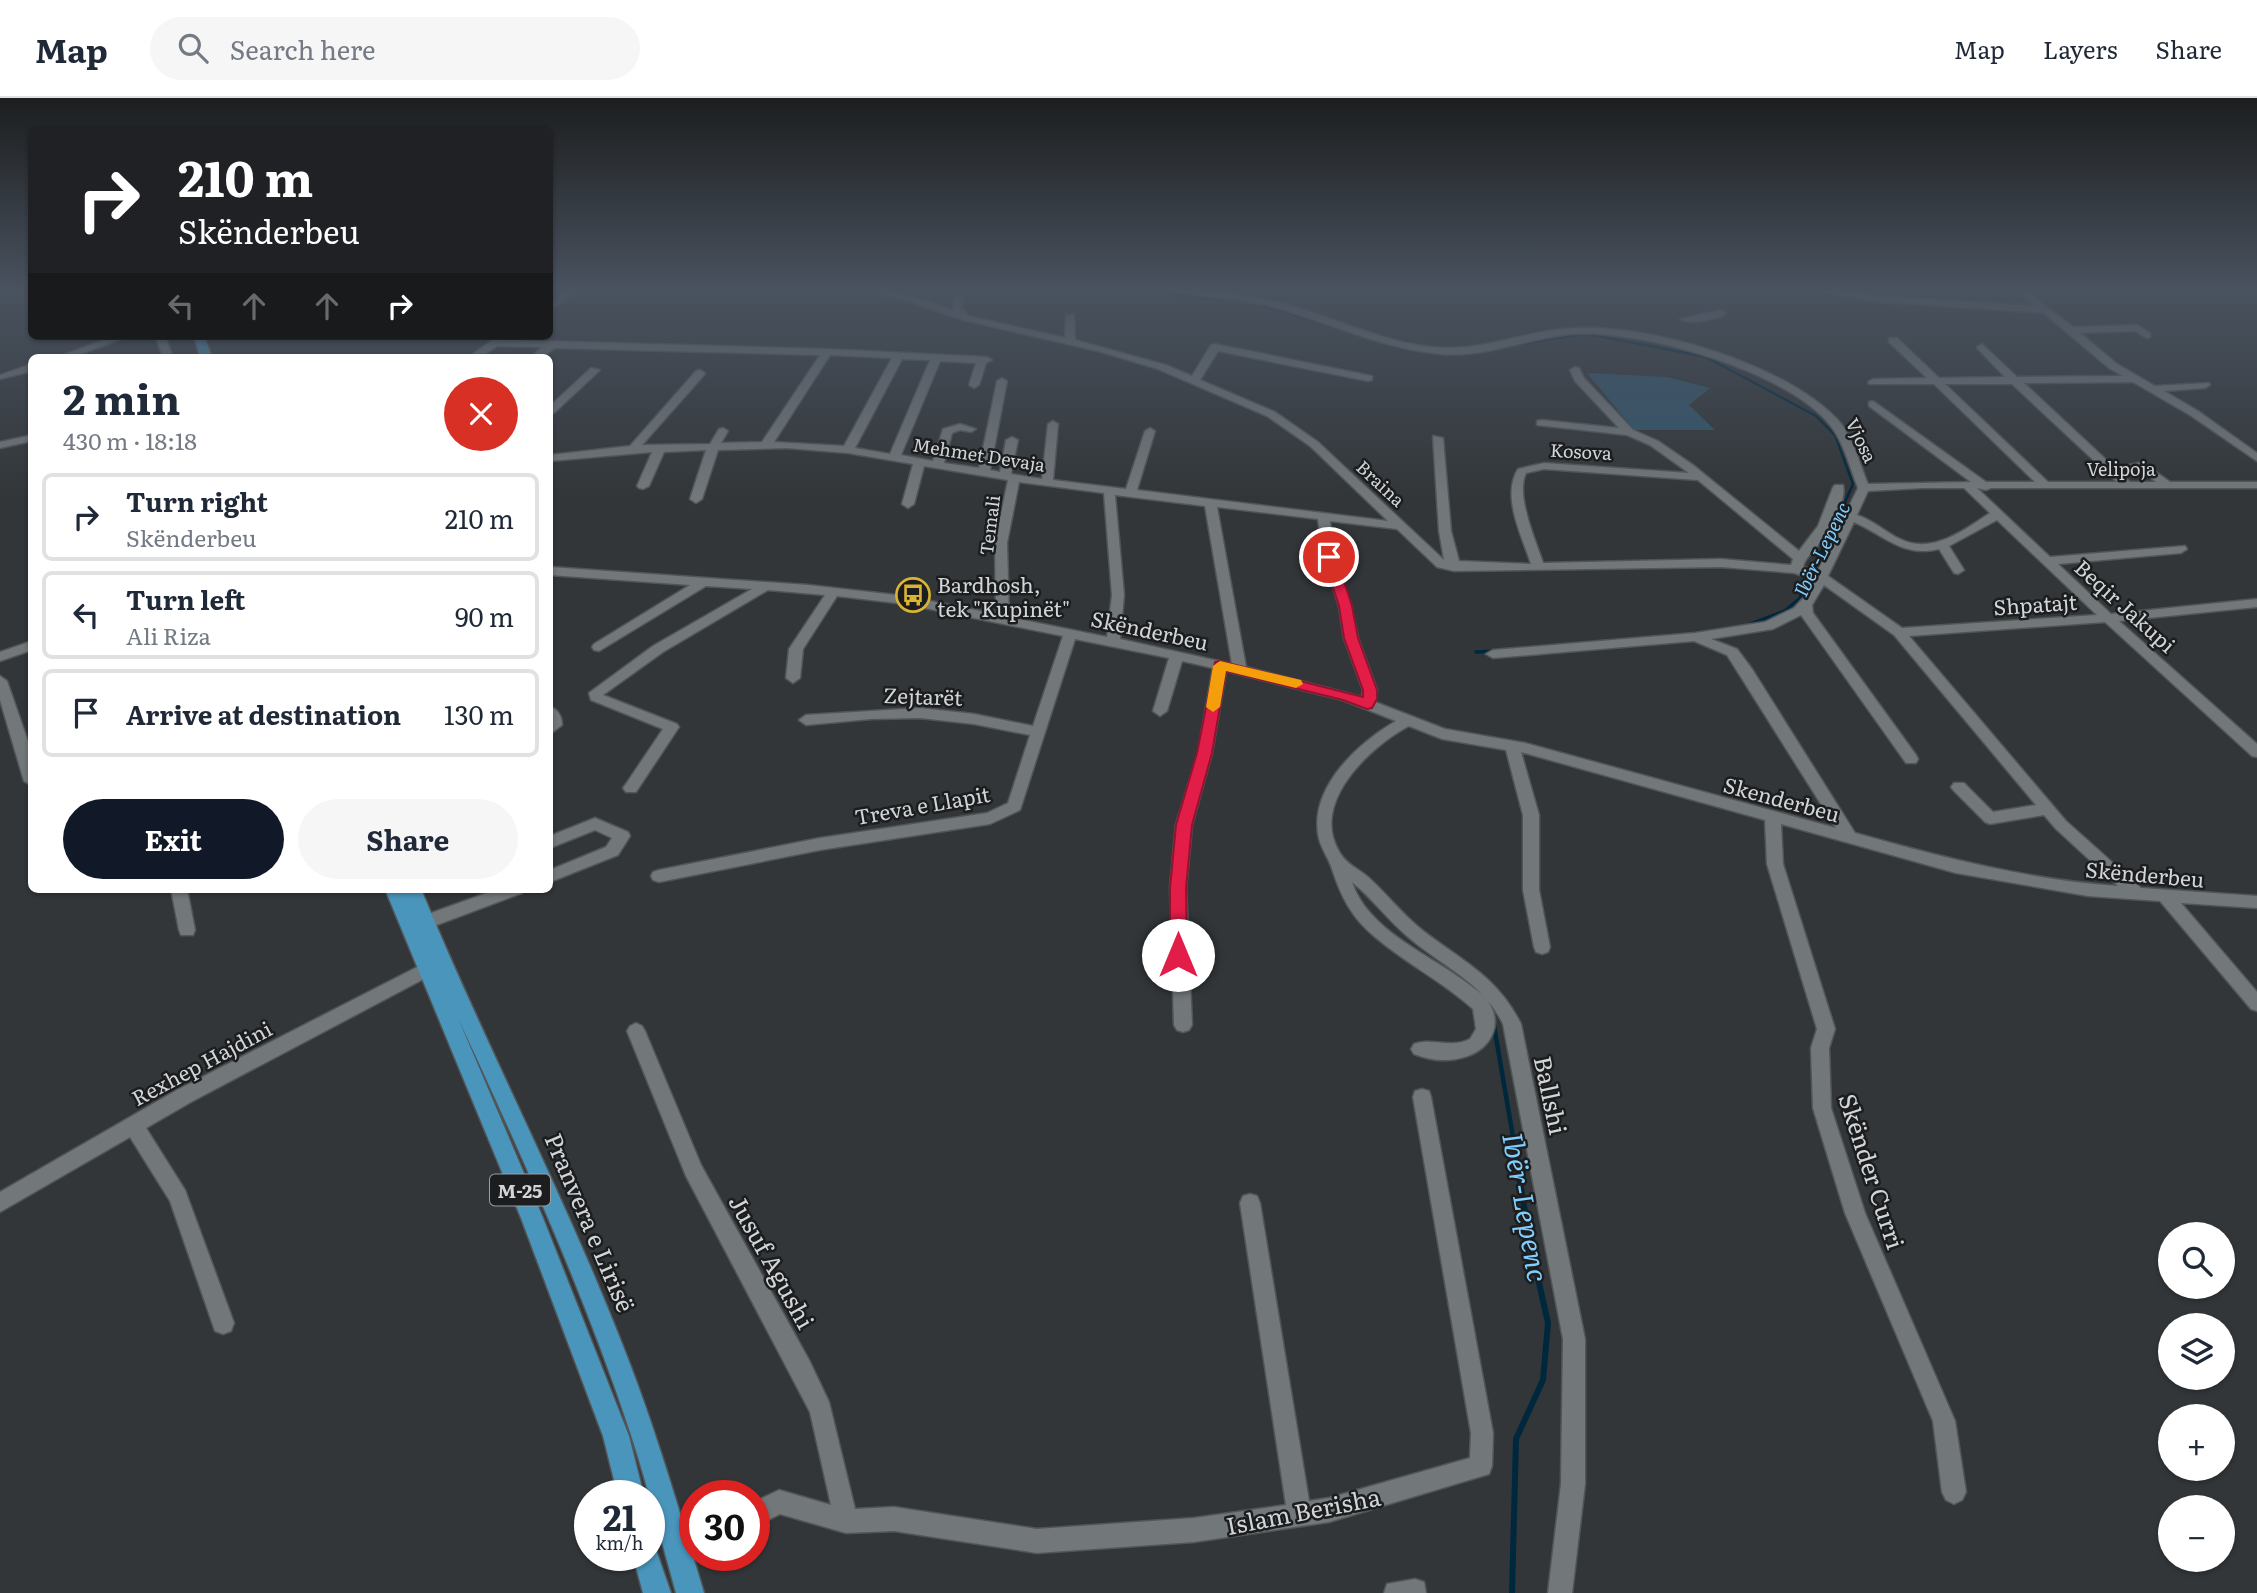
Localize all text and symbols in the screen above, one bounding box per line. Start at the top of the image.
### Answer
search box [150,17,640,80]
text: Map [35,24,108,73]
icon: search [174,29,212,67]
text: Search here [230,29,376,68]
text: Map [1954,31,2005,66]
text: Layers [2043,31,2117,66]
text: Share [2155,31,2222,66]
text: 210 m [178,139,313,212]
icon: right [63,154,154,245]
text: Skënderbeu [178,206,360,254]
icon: left [162,287,200,325]
icon: ahead [235,287,273,325]
icon: ahead [308,287,346,325]
icon: right [381,287,419,325]
text: 2 min [63,366,180,428]
button: close [444,377,518,451]
street label: Vjosa [1840,413,1885,467]
text: 430 m · 18:18 [63,423,197,457]
street label: Mehmet Devaja [911,430,1047,478]
street label: Kosova [1549,436,1613,466]
street label: Braina [1351,453,1412,513]
street label: Velipoja [2086,455,2156,482]
text: Turn right [126,481,268,520]
street label: Temali [972,493,1006,557]
water label: Ibër-Lepenc [1786,497,1856,601]
icon: right [67,498,105,536]
text: 210 m [445,498,514,537]
text: Skënderbeu [126,520,257,554]
pin [1299,527,1359,587]
icon: arrive [1310,538,1348,576]
street label: Beqir Jakupi [2069,551,2183,659]
place label: Bardhosh, tek "Kupinët" [937,568,1070,623]
bus stop icon: Bardhosh, tek "Kupinët" [894,576,932,614]
text: Turn left [126,579,245,618]
street label: Shpatajt [1992,585,2078,621]
icon: left [67,596,105,634]
text: 90 m [455,596,514,635]
street label: Skënderbeu [1088,601,1212,657]
text: Ali Riza [126,618,211,652]
street label: Zejtarët [883,678,963,712]
icon: arrive [67,694,105,732]
text: Arrive at destination [126,694,401,733]
text: 130 m [444,694,514,733]
street label: Skenderbeu [1720,768,1844,828]
street label: Treva e Llapit [852,777,993,831]
button: Exit [63,799,284,879]
button: Share [298,799,518,879]
street label: Skënderbeu [2084,852,2206,894]
position arrow [1141,918,1215,992]
street label: Rexhep Hajdini [125,1012,277,1112]
street label: Ballshi [1527,1052,1577,1138]
street label: Skënder Curri [1831,1089,1915,1253]
street label: Pranvera e Lirisë [537,1127,645,1317]
water label: Ibër-Lepenc [1493,1129,1561,1285]
road number: M-25 [490,1174,550,1206]
street label: Jusuf Agushi [722,1187,824,1335]
map controls [2158,1222,2235,1572]
button: search [2158,1222,2235,1299]
button: layers [2158,1313,2235,1390]
button: + [2158,1404,2235,1481]
street label: Islam Berisha [1223,1478,1383,1542]
speed limit sign: 30 [679,1480,770,1571]
text: 21 [603,1490,636,1542]
button: − [2158,1495,2235,1572]
text: km/h [596,1529,643,1556]

